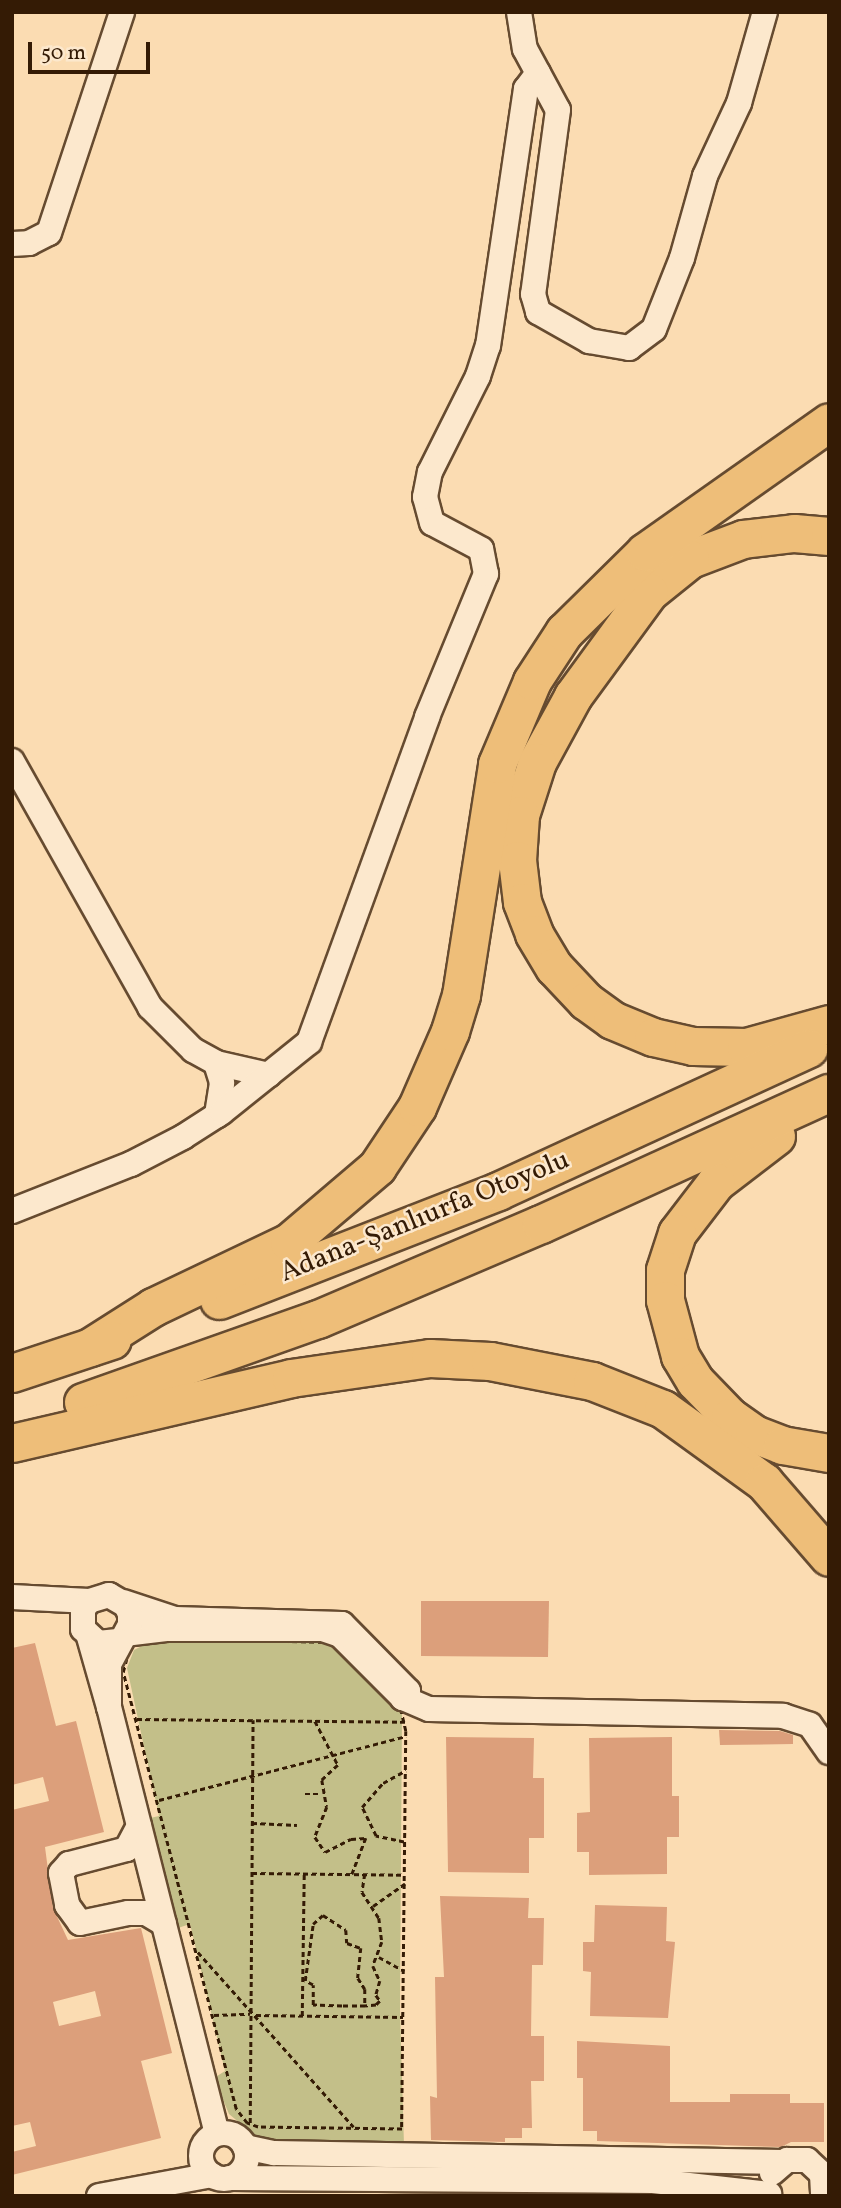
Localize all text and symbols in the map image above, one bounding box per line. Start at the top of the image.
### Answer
scale bar [32,28,154,72]
text: 50 m [41,39,86,68]
street label: Adana-Şanlıurfa Otoyolu [275,1144,575,1290]

